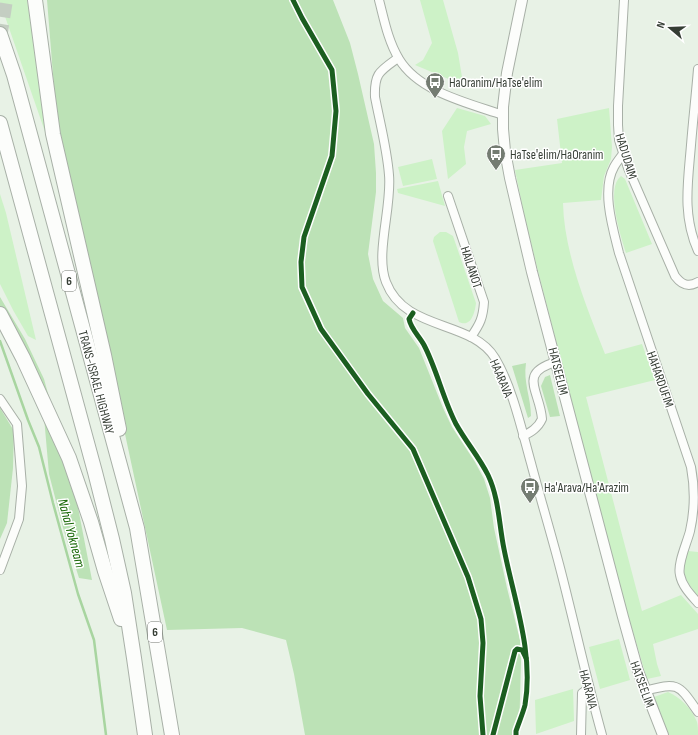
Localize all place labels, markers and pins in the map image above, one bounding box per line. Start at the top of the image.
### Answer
bus stop icon: HaOranim/HaTse'elim [424,71,446,99]
place label: HaOranim/HaTse'elim [449,75,542,91]
bus stop icon: HaTse'elim/HaOranim [485,143,507,171]
place label: HaTse'elim/HaOranim [510,147,603,163]
bus stop icon: Ha'Arava/Ha'Arazim [519,476,541,504]
place label: Ha'Arava/Ha'Arazim [544,480,629,496]

